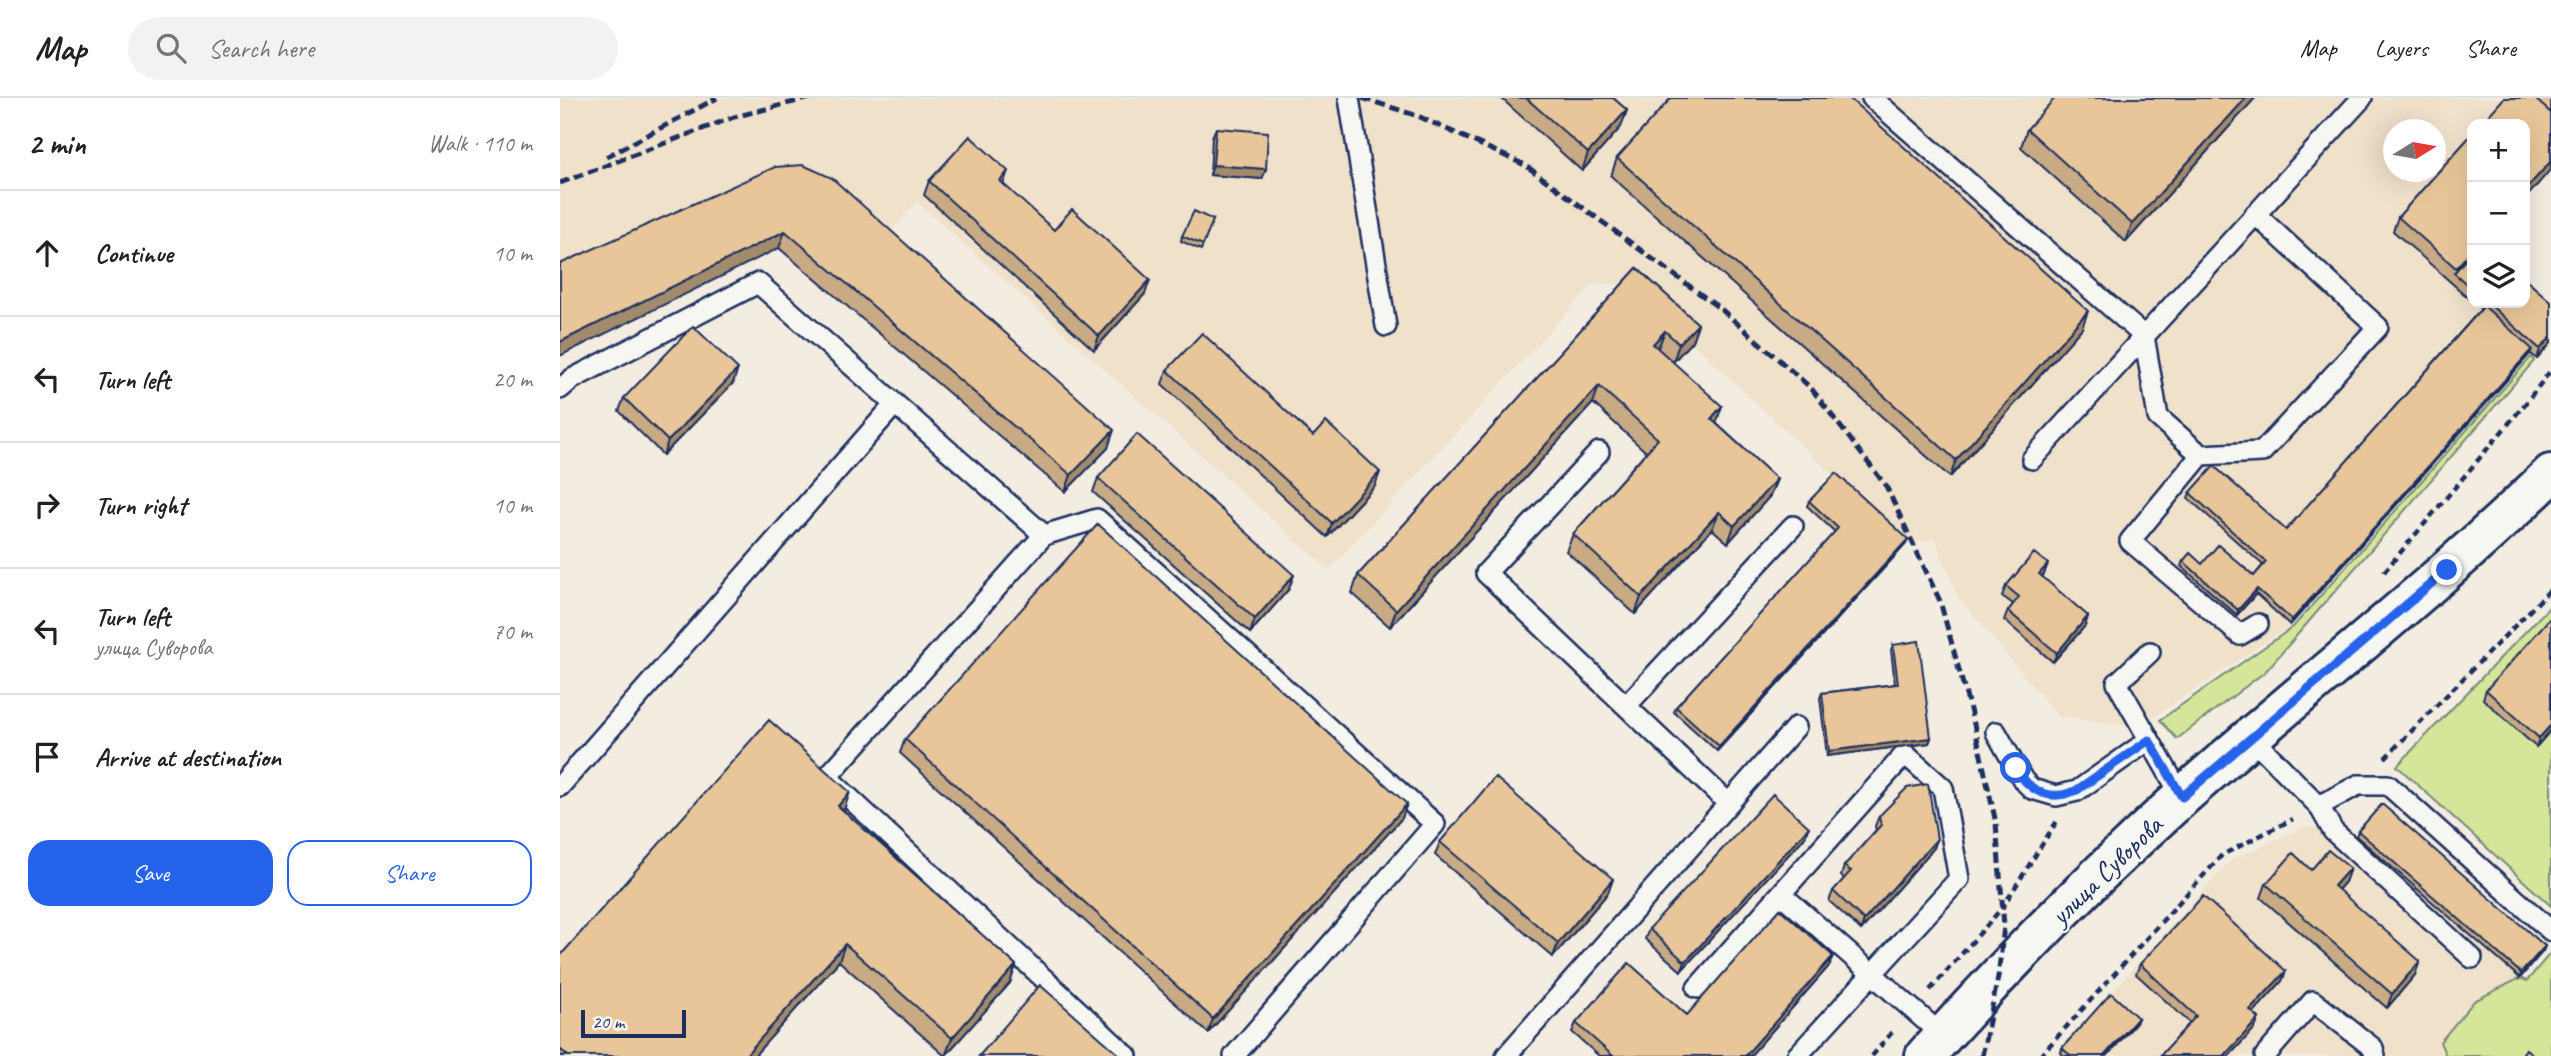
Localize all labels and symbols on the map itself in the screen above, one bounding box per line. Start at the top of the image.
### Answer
north arrow [2383,119,2446,182]
route end [2431,554,2462,585]
route start [2000,752,2031,783]
street label: улица Суворова [2041,807,2171,934]
scale bar [581,1007,686,1039]

